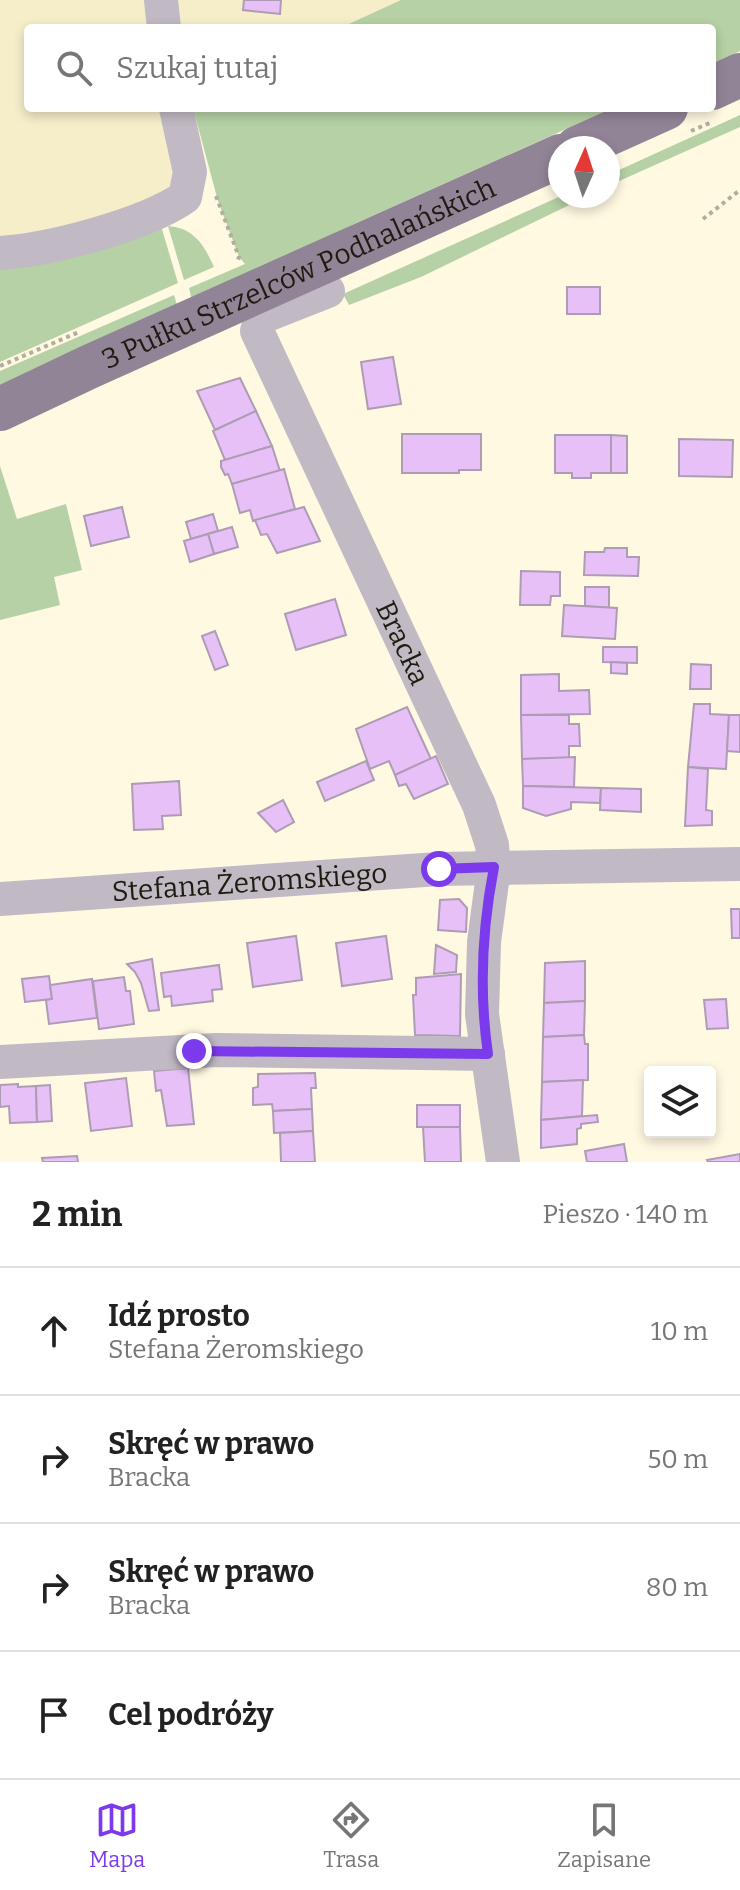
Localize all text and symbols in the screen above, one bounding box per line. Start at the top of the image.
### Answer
search box [24,24,716,112]
icon: search [52,46,96,90]
text: Szukaj tutaj [116,50,278,86]
north arrow [548,136,620,208]
street label: 3 Pułku Strzelców Podhalańskich [97,171,500,375]
street label: Bracka [369,596,437,690]
route start [421,851,457,887]
street label: Stefana Żeromskiego [111,856,388,908]
route end [176,1033,212,1069]
map controls [644,1066,716,1138]
button: layers [644,1066,716,1138]
text: 2 min [32,1194,122,1235]
text: Pieszo · 140 m [543,1199,708,1230]
text: Idź prosto [108,1298,250,1334]
icon: ahead [32,1309,76,1353]
text: 10 m [651,1316,708,1347]
text: Stefana Żeromskiego [108,1334,364,1365]
text: Skręć w prawo [108,1426,314,1462]
icon: right [32,1437,76,1481]
text: 50 m [647,1444,708,1475]
text: Bracka [108,1462,190,1493]
text: Skręć w prawo [108,1554,314,1590]
icon: right [32,1565,76,1609]
text: 80 m [646,1572,708,1603]
text: Bracka [108,1590,190,1621]
icon: arrive [32,1693,76,1737]
text: Cel podróży [108,1697,273,1733]
tab: Mapa [89,1798,145,1873]
tab: Trasa [323,1798,379,1873]
tab: Zapisane [557,1798,651,1873]

